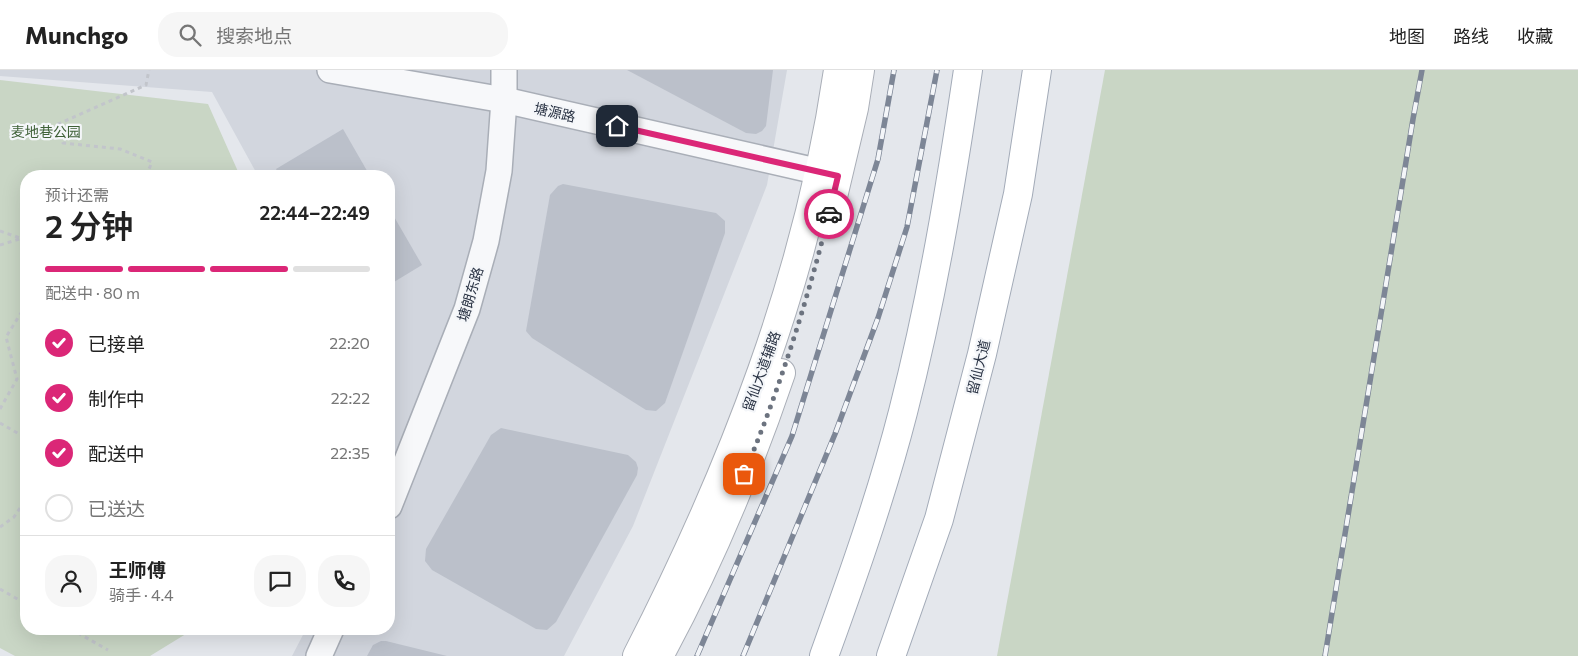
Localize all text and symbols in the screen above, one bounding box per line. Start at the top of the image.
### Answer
search box [158,12,508,57]
text: Munchgo [25,20,128,49]
icon: search [176,21,204,49]
text: 搜索地点 [216,24,292,47]
text: 地图 [1389,25,1425,47]
text: 路线 [1453,25,1489,47]
text: 收藏 [1517,25,1553,47]
street label: 塘源路 [533,99,577,125]
pin [596,105,638,147]
icon: home [603,112,631,140]
park label: 麦地巷公园 [11,123,81,140]
text: 预计还需 [45,185,109,204]
courier [804,189,854,239]
icon: car [815,200,843,228]
text: 22:44–22:49 [260,201,370,224]
text: 2 分钟 [45,205,133,245]
street label: 塘朗东路 [454,265,486,323]
text: 配送中 · 80 m [45,283,140,302]
icon: check [45,329,73,357]
street label: 留仙大道辅路 [739,329,783,413]
text: 已接单 [88,332,145,355]
text: 22:20 [329,333,370,352]
street label: 留仙大道 [963,338,993,396]
icon: check [45,384,73,412]
text: 制作中 [88,387,145,410]
text: 22:22 [331,388,370,407]
icon: check [45,439,73,467]
text: 配送中 [88,442,145,465]
text: 22:35 [330,443,370,462]
pin [723,453,765,495]
icon: bag [730,460,758,488]
text: 已送达 [88,497,145,520]
button: person [45,555,97,607]
button: chat [254,555,306,607]
button: phone [318,555,370,607]
text: 王师傅 [109,558,166,581]
text: 骑手 · 4.4 [109,585,174,604]

